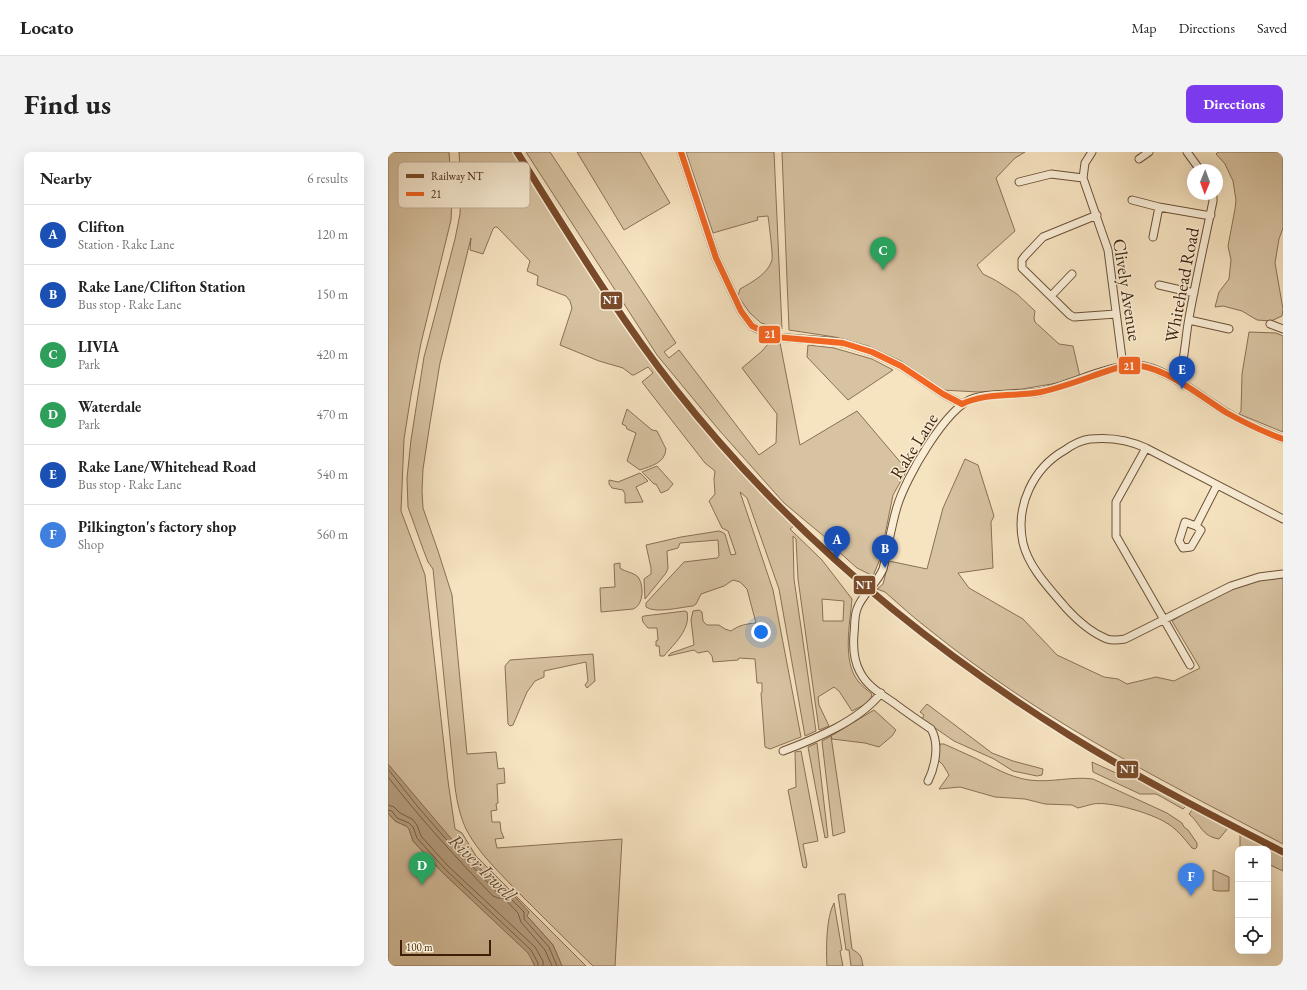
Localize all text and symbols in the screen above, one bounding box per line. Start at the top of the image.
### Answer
text: Locato [20,15,74,40]
text: Map [1131,19,1157,37]
text: Directions [1179,19,1235,37]
text: Saved [1257,19,1287,37]
button: Directions [1186,85,1283,123]
text: Find us [24,86,111,122]
legend [398,162,530,208]
north arrow [1187,164,1223,200]
text: Nearby [40,167,92,189]
text: Railway NT [431,169,484,183]
text: 6 results [307,170,348,187]
text: 21 [431,187,442,201]
text: Clifton [78,217,124,236]
street label: Whitehead Road [1159,225,1204,344]
text: A [48,226,58,243]
text: 120 m [317,226,348,243]
text: Station · Rake Lane [78,236,175,253]
pin: C [870,237,896,270]
street label: Clively Avenue [1108,237,1147,343]
text: Rake Lane/Clifton Station [78,277,246,296]
text: B [49,286,57,303]
text: 150 m [317,286,348,303]
line badge: NT [600,291,623,310]
text: NT [603,293,620,307]
text: Bus stop · Rake Lane [78,296,181,313]
line badge: 21 [758,325,781,344]
text: 21 [764,327,776,341]
text: LIVIA [78,337,119,356]
text: C [48,346,58,363]
text: 420 m [317,346,348,363]
text: Park [78,356,100,373]
line badge: 21 [1118,356,1141,375]
pin: E [1169,356,1195,389]
text: 21 [1123,359,1135,373]
text: Waterdale [78,397,141,416]
text: D [48,406,58,423]
text: 470 m [317,406,348,423]
street label: Rake Lane [884,409,943,483]
text: Park [78,416,100,433]
text: Rake Lane/Whitehead Road [78,457,256,476]
text: E [49,466,57,483]
text: 540 m [317,466,348,483]
text: Bus stop · Rake Lane [78,476,181,493]
text: Pilkington's factory shop [78,517,236,536]
text: F [49,526,57,543]
text: 560 m [317,526,348,543]
pin: A [824,526,850,559]
pin: B [872,535,898,568]
text: Shop [78,536,104,553]
line badge: NT [853,575,876,595]
text: NT [856,578,873,592]
your location [751,622,771,642]
line badge: NT [1116,760,1139,779]
text: NT [1120,762,1137,776]
water label: River Irwell [443,828,522,907]
map controls [1235,846,1271,954]
button: + [1235,846,1271,882]
pin: D [409,852,435,885]
pin: F [1178,863,1204,896]
button: − [1235,882,1271,918]
button: locate [1235,918,1271,954]
scale bar [400,938,491,957]
text: 100 m [406,940,433,954]

